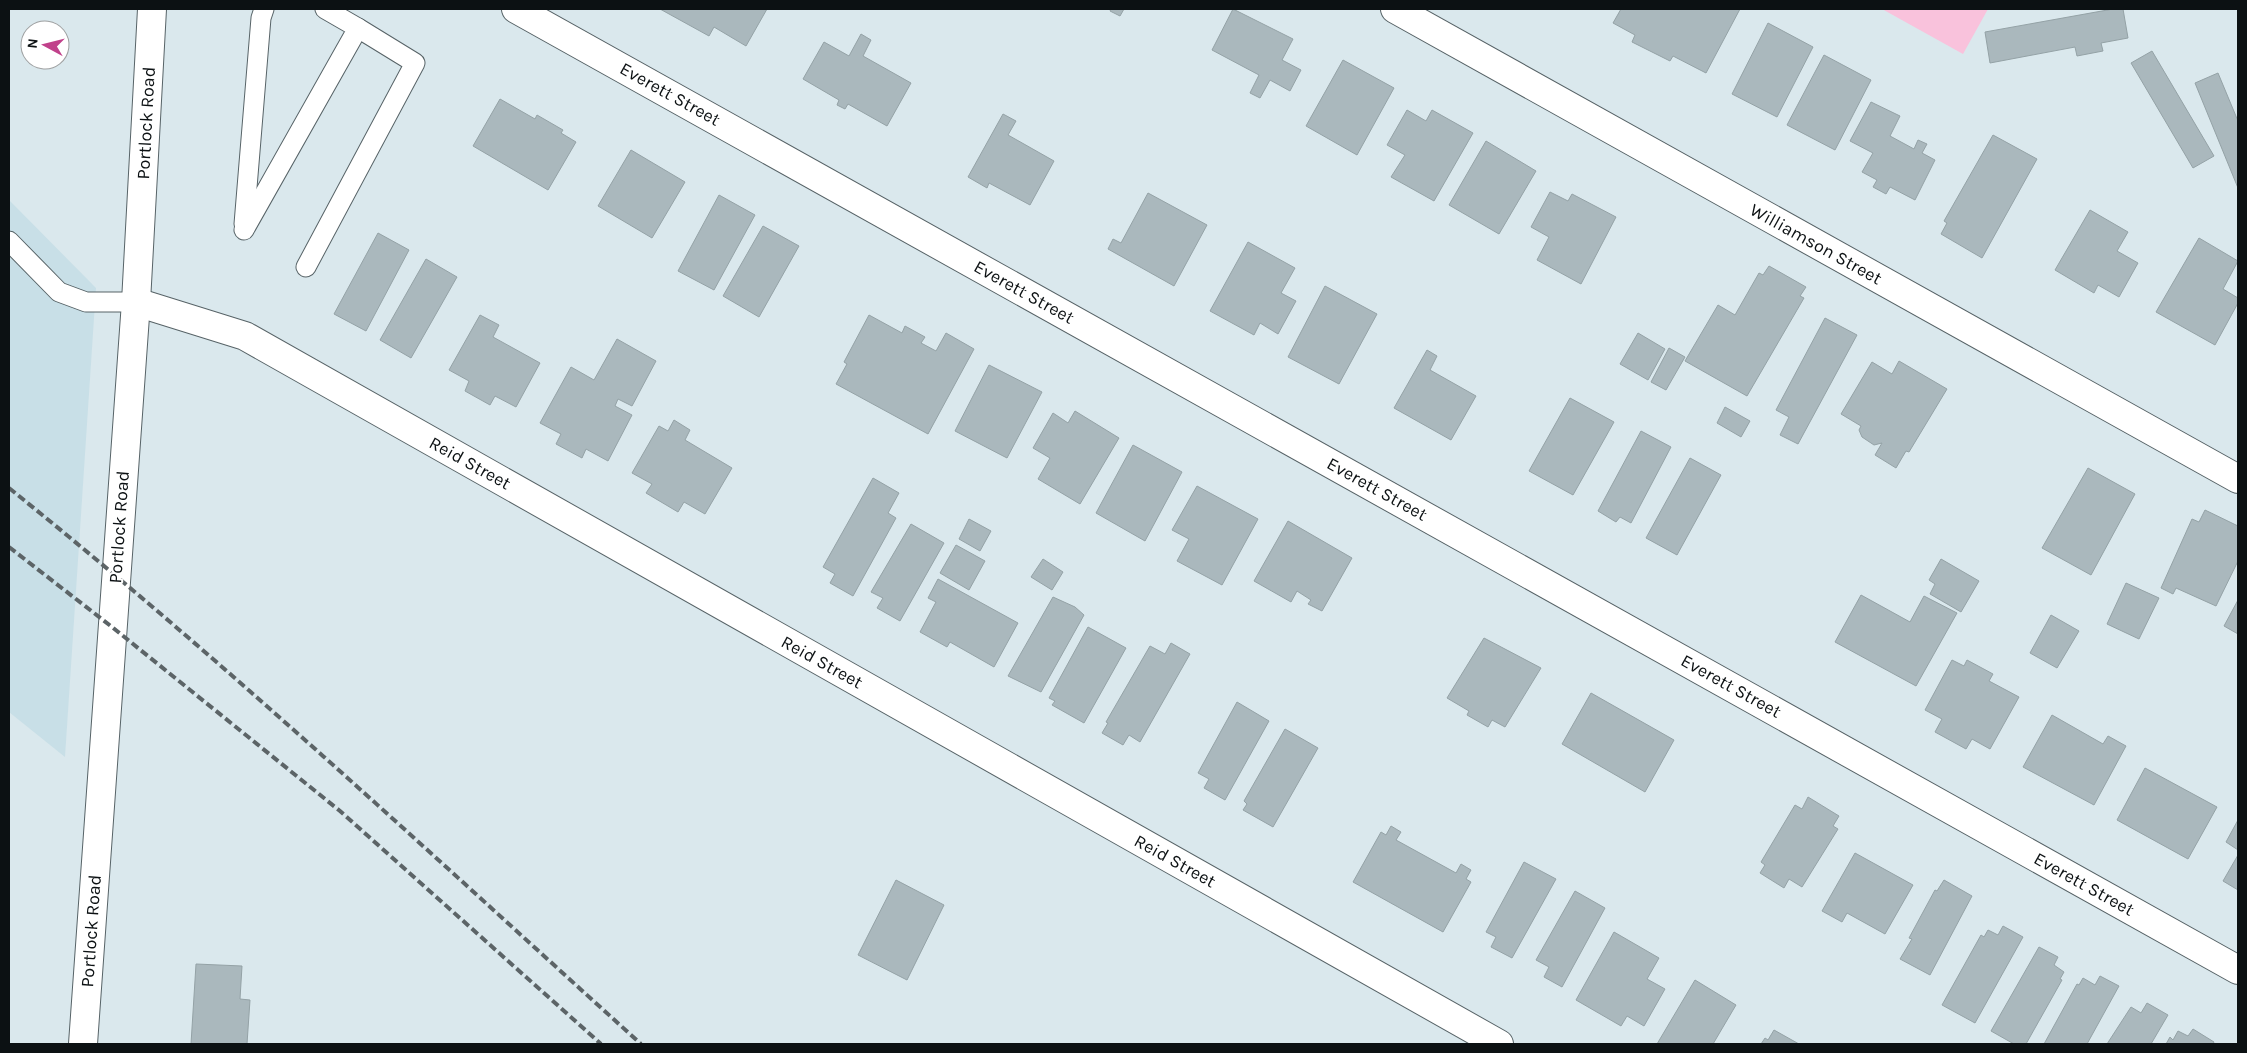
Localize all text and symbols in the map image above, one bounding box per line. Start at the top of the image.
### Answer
north arrow [20,20,70,70]
text: N [24,37,42,49]
street label: Everett Street [616,57,724,131]
street label: Portlock Road [132,66,160,180]
street label: Williamson Street [1746,199,1886,289]
street label: Everett Street [970,255,1078,329]
street label: Reid Street [425,432,515,495]
street label: Everett Street [1323,452,1431,526]
street label: Portlock Road [104,470,134,584]
street label: Reid Street [777,631,867,694]
street label: Everett Street [1677,649,1785,723]
street label: Reid Street [1130,830,1220,893]
street label: Everett Street [2030,847,2138,921]
street label: Portlock Road [76,874,106,988]

